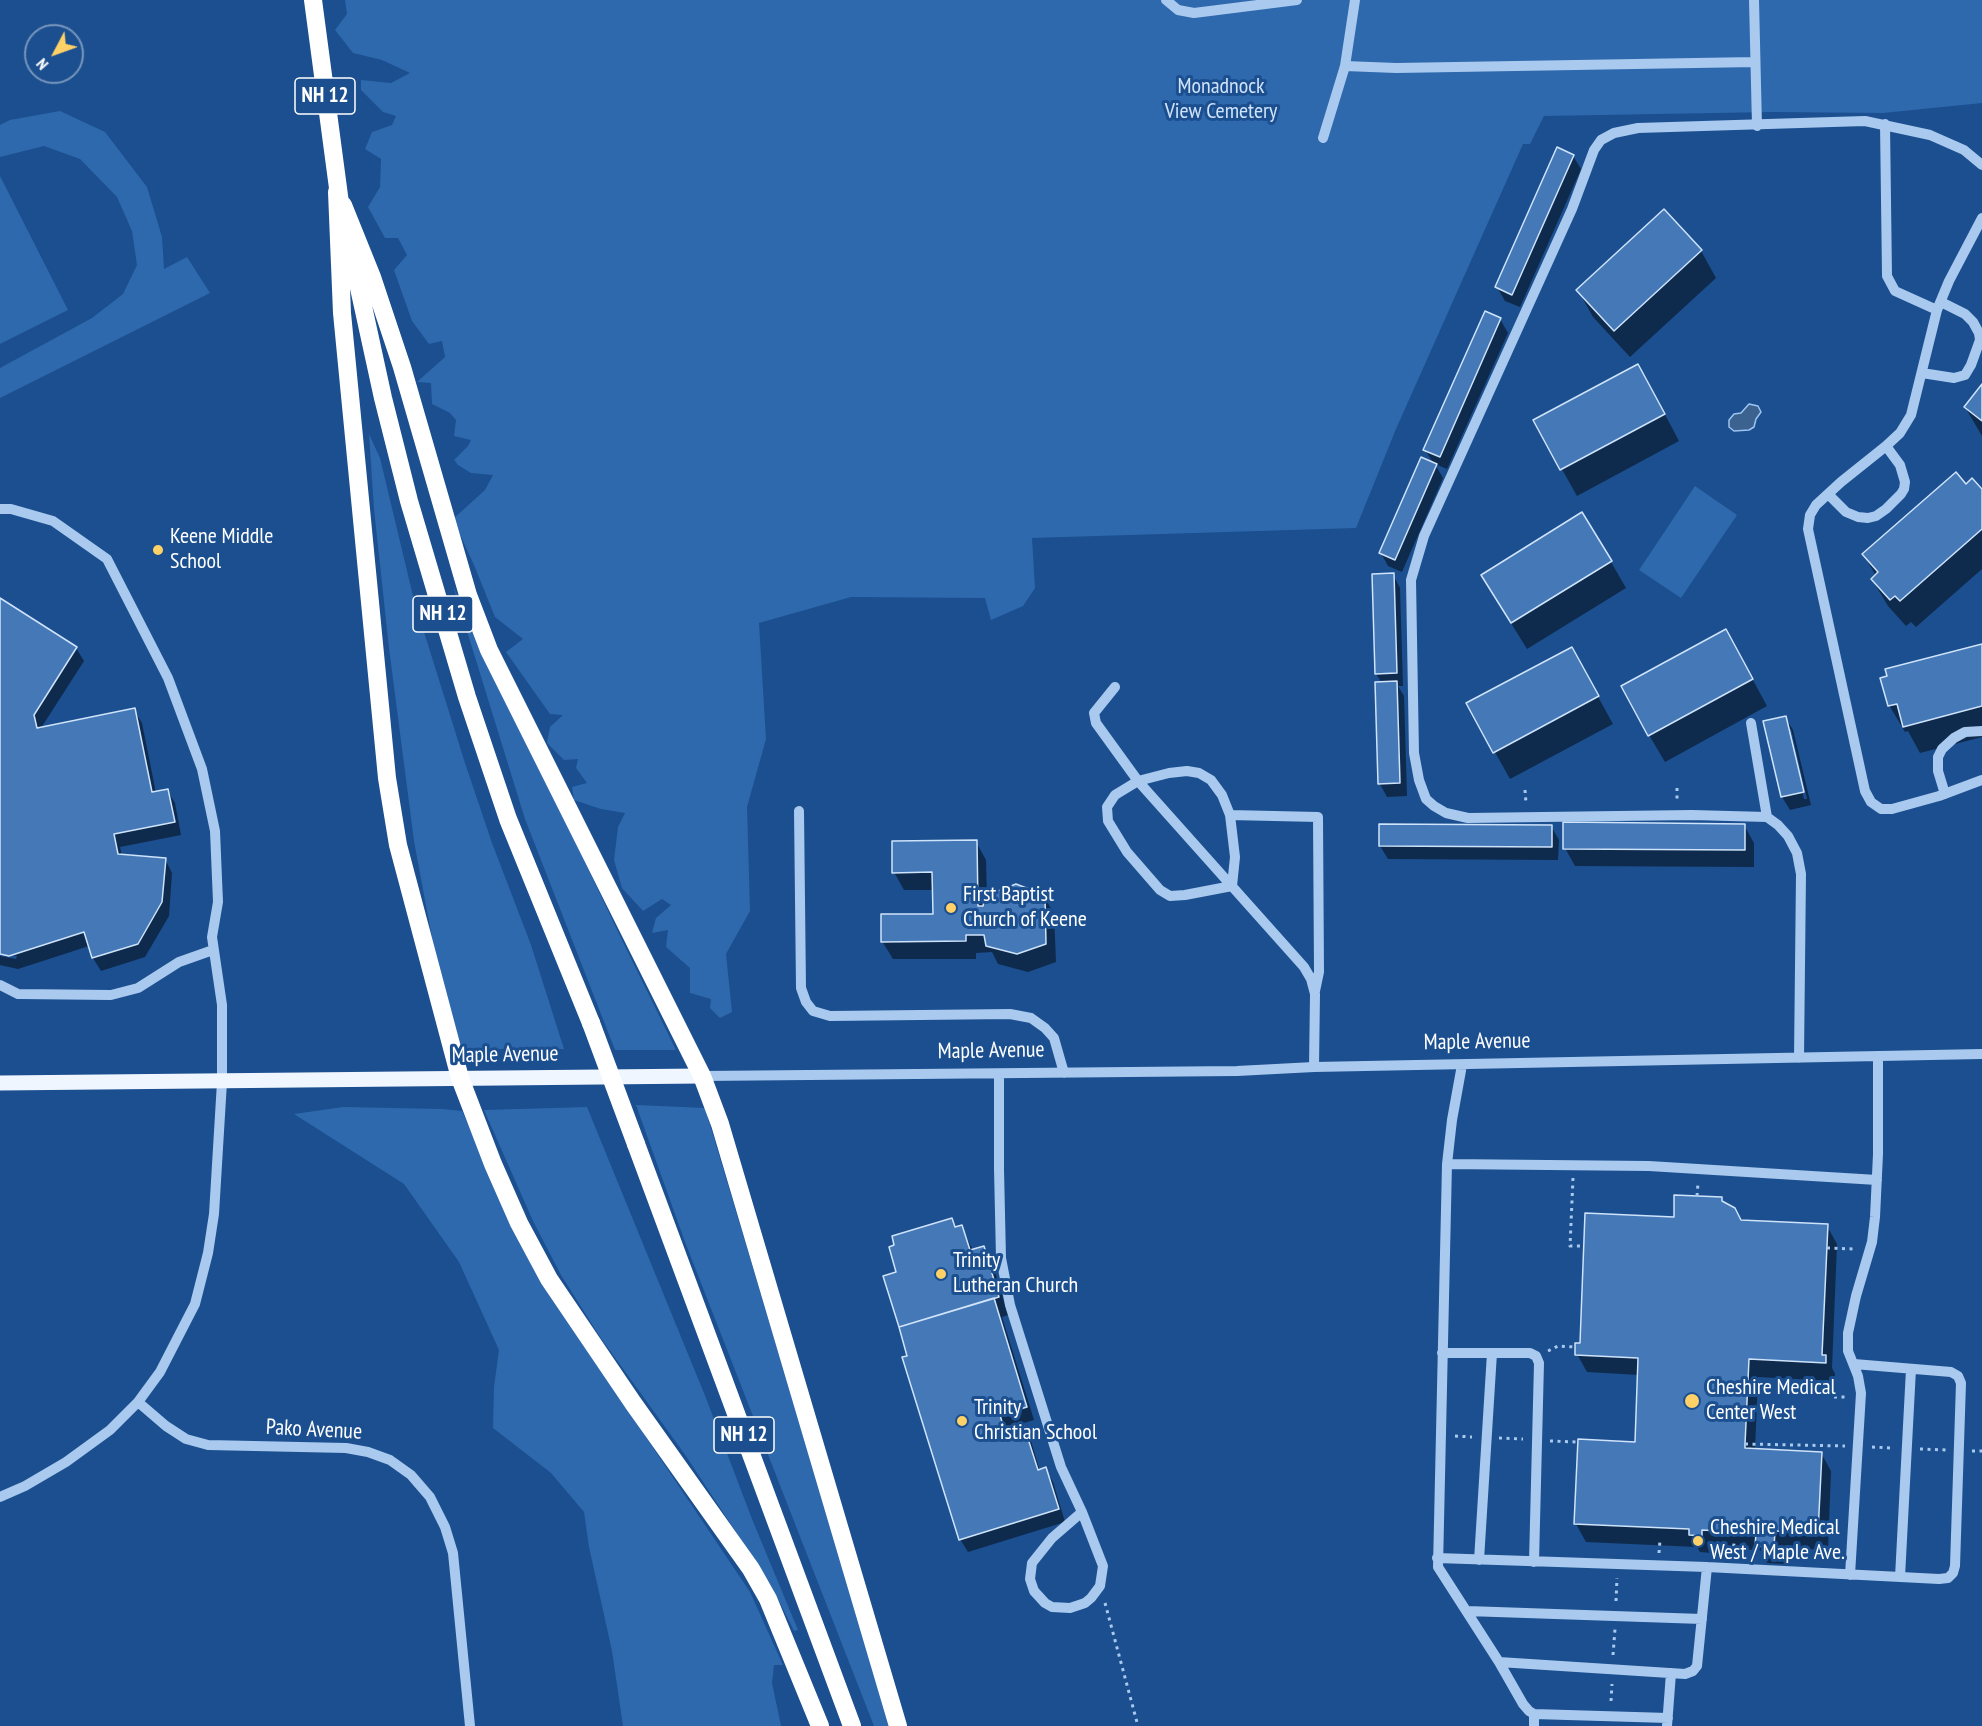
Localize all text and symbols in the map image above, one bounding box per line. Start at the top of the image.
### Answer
north arrow [24,24,84,84]
text: N [32,55,52,74]
park label: Monadnock View Cemetery [1165,74,1277,125]
road number: NH 12 [295,78,355,114]
place label: Keene Middle School [170,524,273,576]
marker: Keene Middle School [151,543,165,557]
road number: NH 12 [413,596,473,632]
place label: First Baptist Church of Keene [963,882,1087,933]
marker: First Baptist Church of Keene [944,901,958,915]
street label: Maple Avenue [1423,1028,1531,1056]
street label: Maple Avenue [937,1037,1045,1065]
street label: Maple Avenue [451,1041,559,1069]
place label: Trinity Lutheran Church [953,1248,1078,1300]
marker: Trinity Lutheran Church [934,1267,948,1281]
place label: Cheshire Medical Center West [1706,1375,1836,1426]
marker: Cheshire Medical Center West [1683,1392,1701,1410]
place label: Trinity Christian School [974,1395,1097,1446]
street label: Pako Avenue [265,1414,363,1446]
marker: Trinity Christian School [955,1414,969,1428]
road number: NH 12 [714,1417,774,1453]
place label: Cheshire Medical West / Maple Ave. [1710,1515,1845,1566]
marker: Cheshire Medical West / Maple Ave. [1691,1534,1705,1548]

